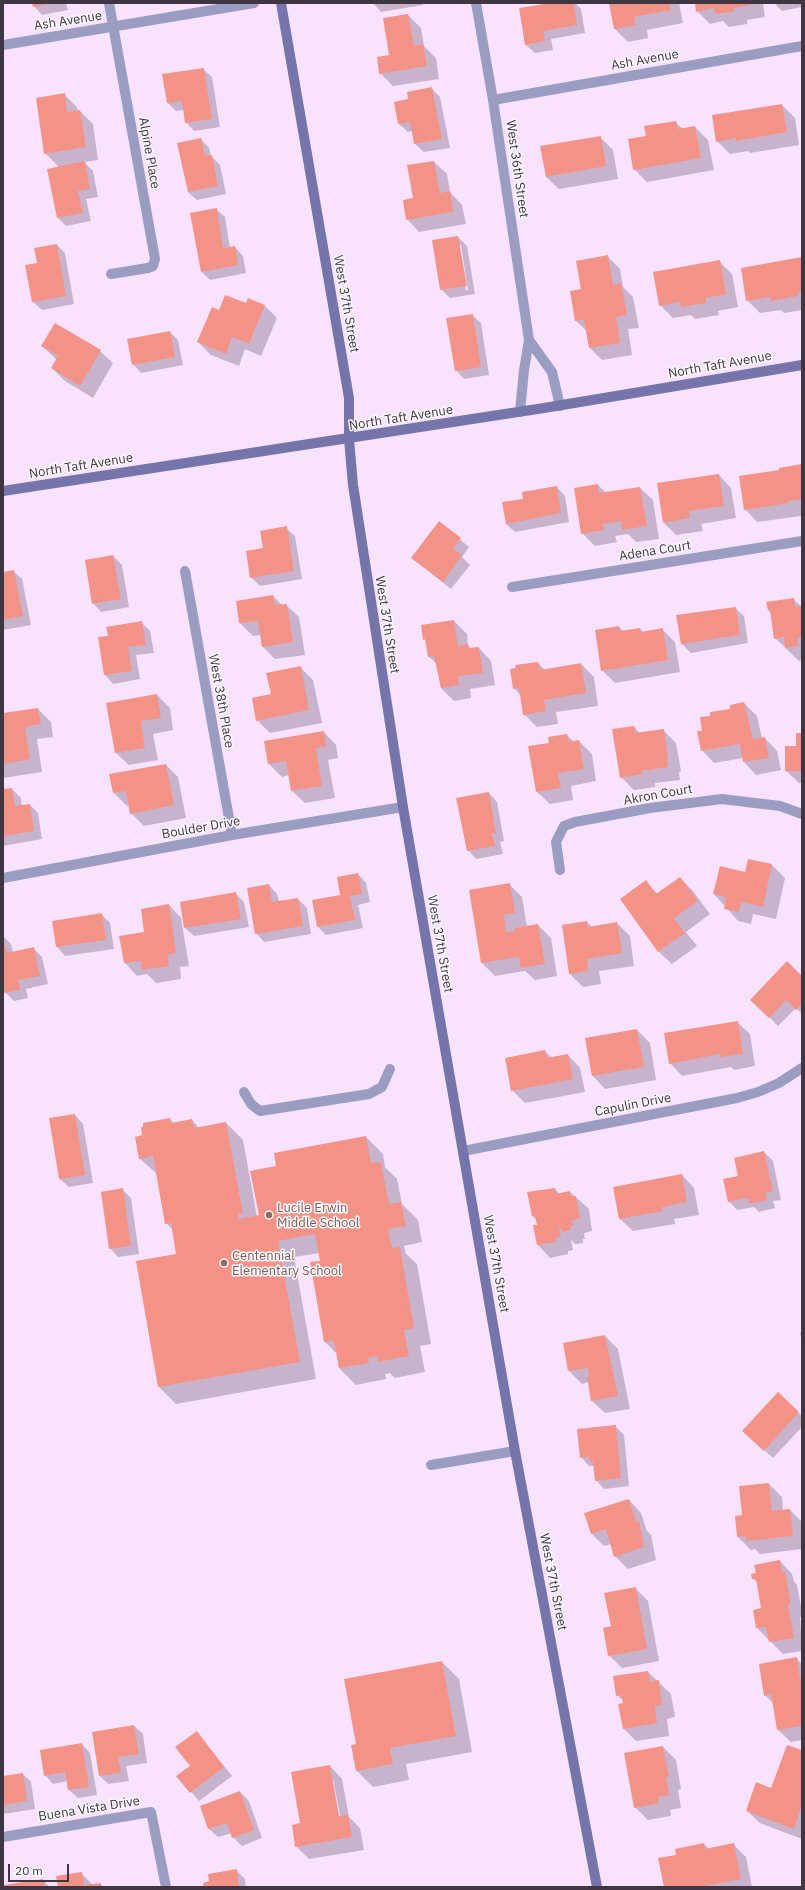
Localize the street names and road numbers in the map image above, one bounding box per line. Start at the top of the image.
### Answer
street label: Ash Avenue [33,8,103,34]
street label: Ash Avenue [610,46,680,74]
street label: Alpine Place [135,116,163,190]
street label: West 36th Street [502,119,532,219]
street label: West 37th Street [330,254,362,354]
street label: North Taft Avenue [667,348,773,382]
street label: North Taft Avenue [348,402,454,434]
street label: North Taft Avenue [28,450,134,482]
street label: Adena Court [618,538,692,564]
street label: West 37th Street [372,575,402,675]
street label: West 38th Place [205,653,237,749]
street label: Akron Court [622,781,694,809]
street label: Boulder Drive [161,813,241,843]
street label: West 37th Street [424,894,456,994]
street label: Capulin Drive [594,1090,672,1120]
street label: West 37th Street [480,1214,512,1314]
street label: West 37th Street [536,1532,570,1632]
street label: Buena Vista Drive [37,1793,141,1825]

